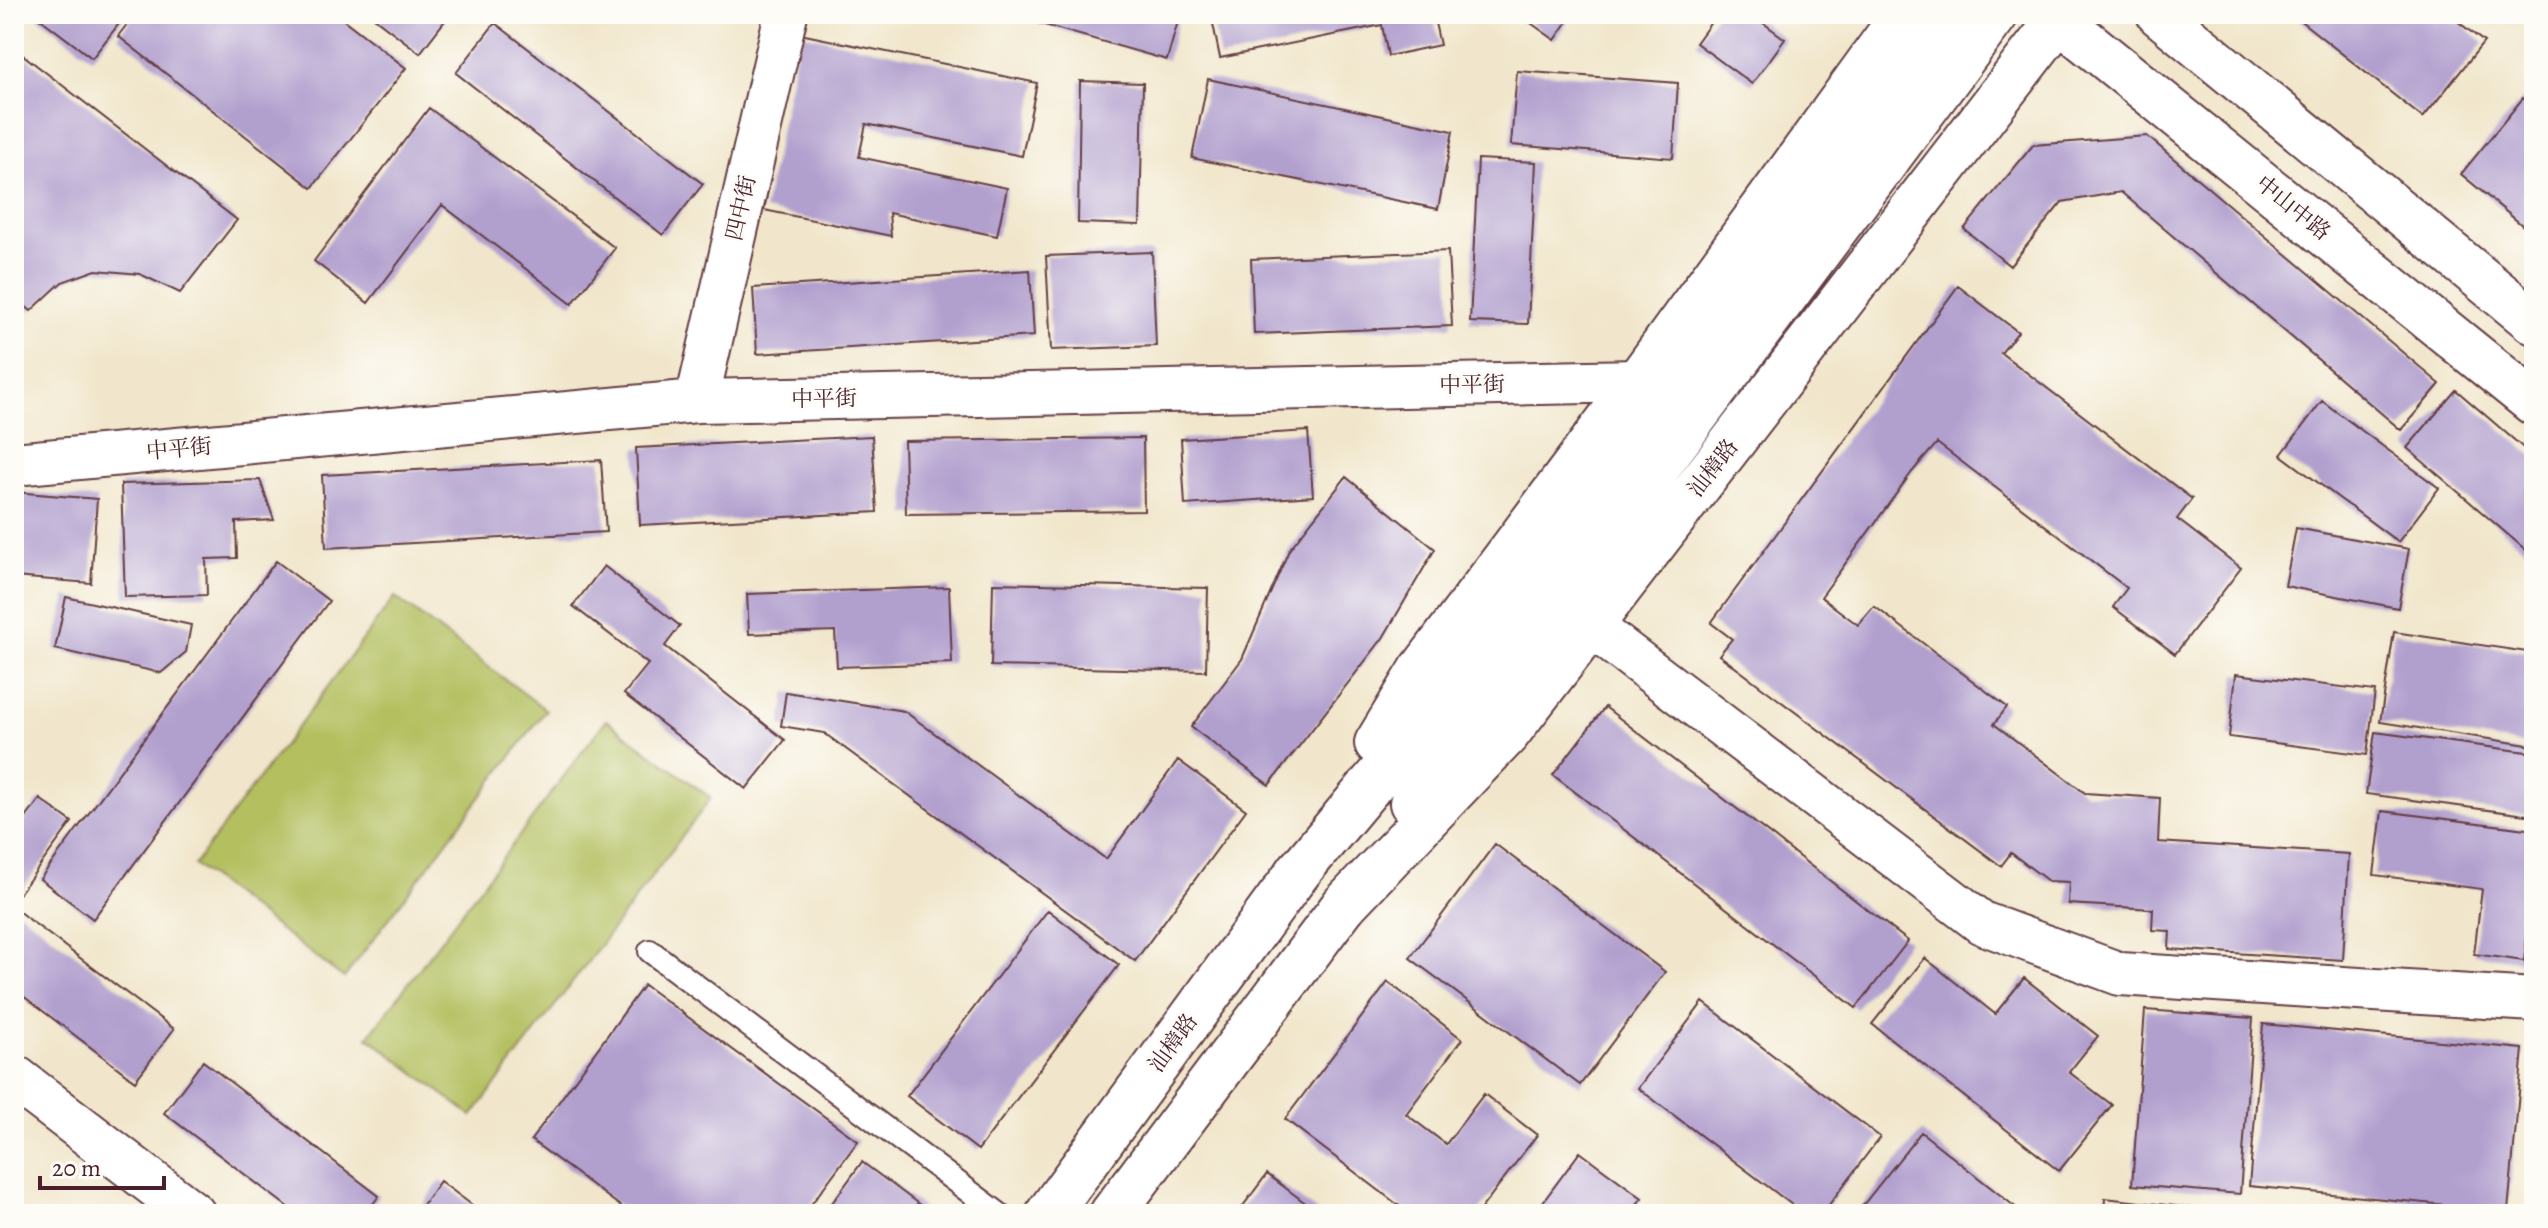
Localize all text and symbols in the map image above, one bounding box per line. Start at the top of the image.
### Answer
street label: 中山中路 [2249,169,2337,247]
street label: 四中街 [719,172,763,244]
street label: 中平街 [1439,369,1505,401]
street label: 中平街 [791,383,857,415]
street label: 中平街 [145,431,213,467]
street label: 汕樟路 [1681,433,1745,503]
street label: 汕樟路 [1141,1007,1205,1079]
scale bar [40,1140,164,1190]
text: 20 m [52,1152,101,1184]

